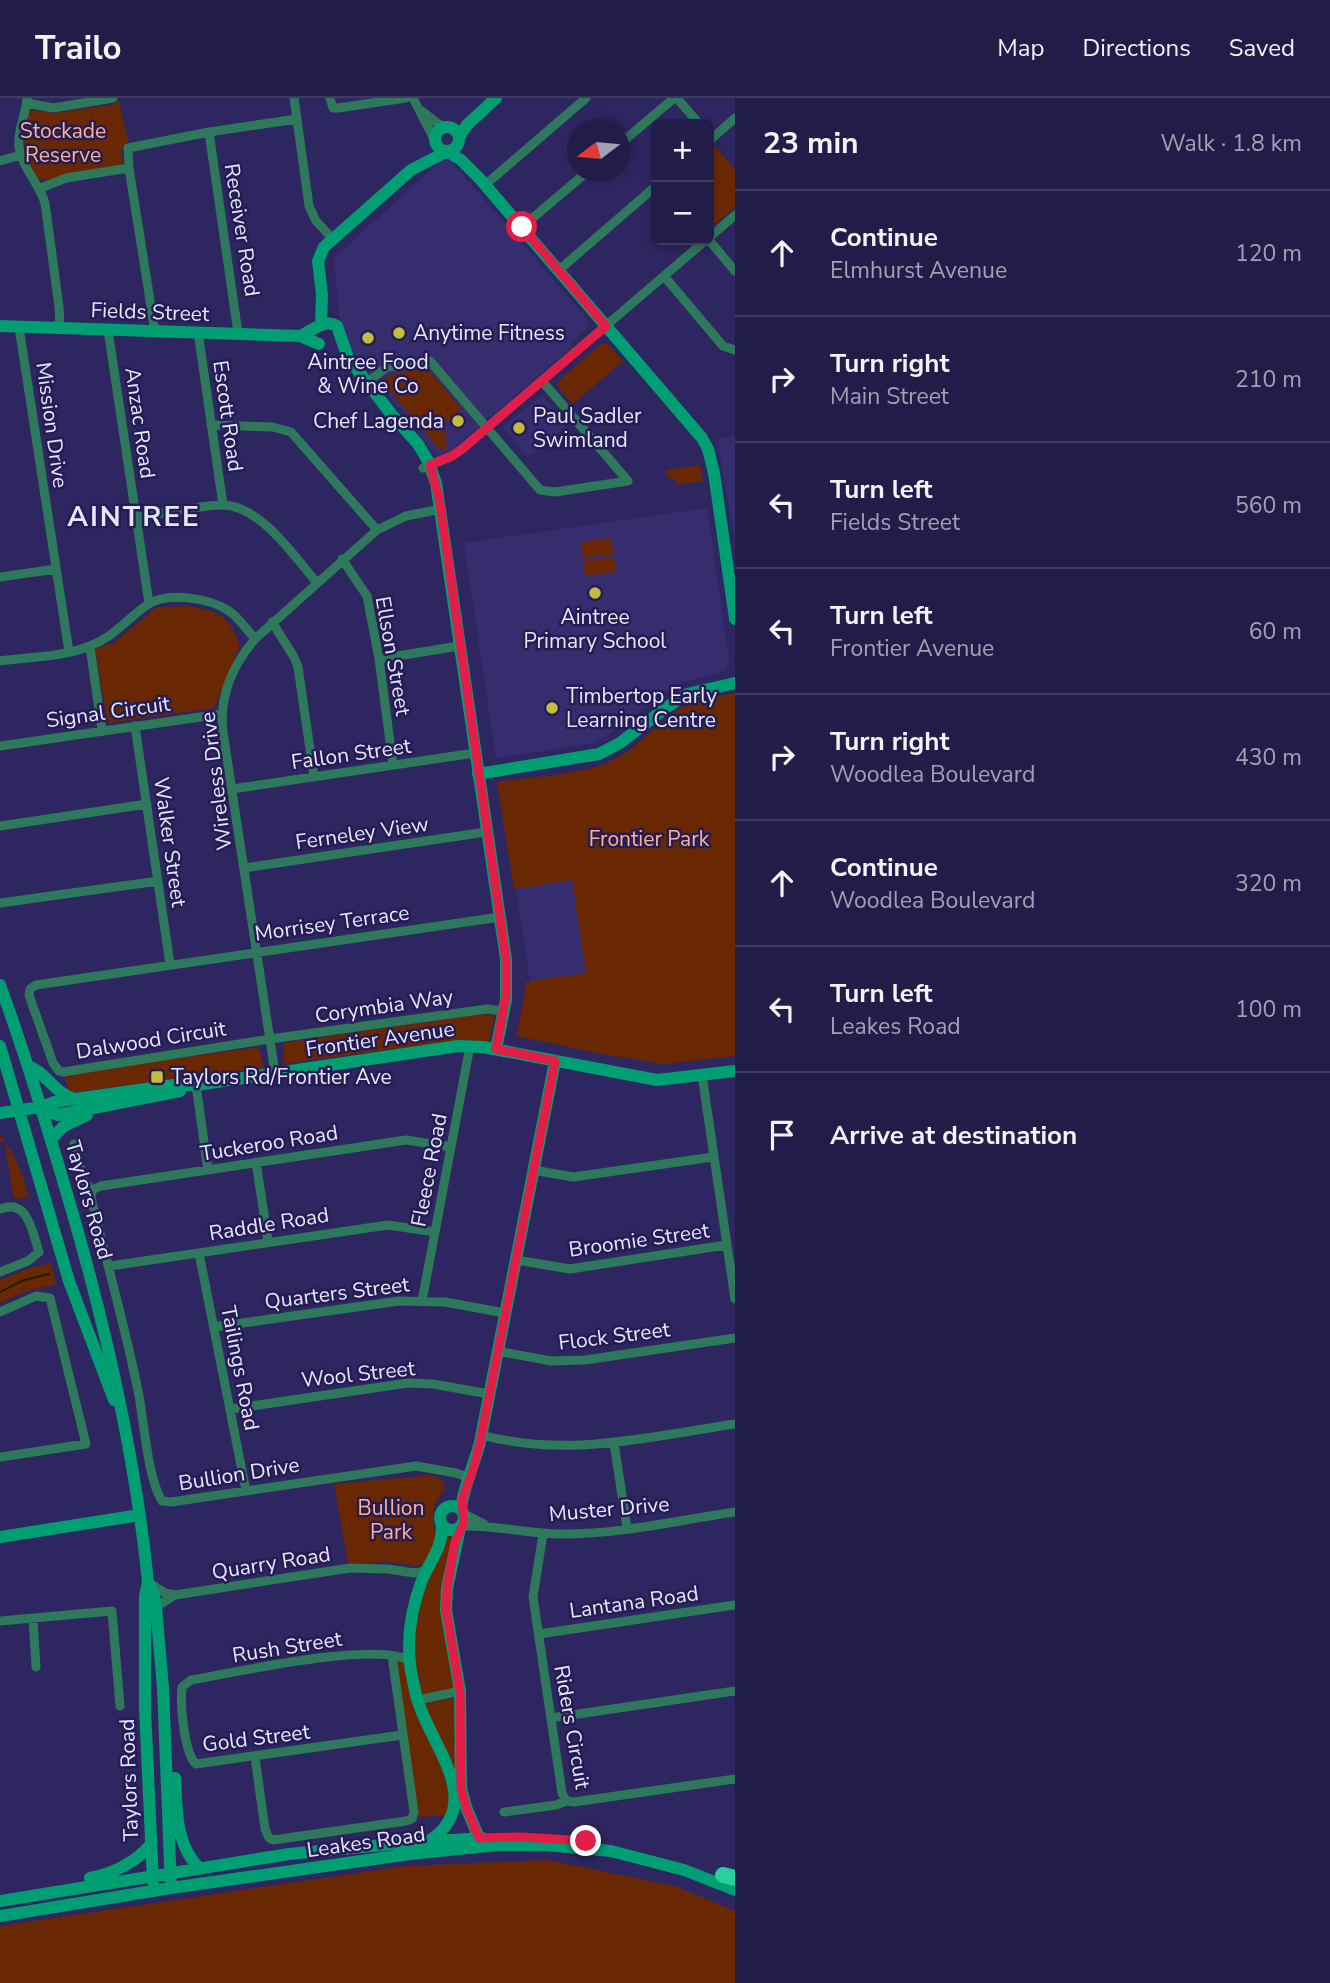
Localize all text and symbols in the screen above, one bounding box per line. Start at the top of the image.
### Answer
text: Trailo [35,26,122,71]
text: Map [997,32,1044,64]
text: Directions [1082,32,1191,64]
text: Saved [1229,32,1295,64]
park label: Stockade Reserve [20,117,106,169]
north arrow [567,119,630,182]
map controls [651,119,714,245]
button: + [651,119,714,182]
text: 23 min [763,123,859,164]
text: Walk · 1.8 km [1160,128,1302,159]
street label: Receiver Road [218,162,266,298]
button: − [651,182,714,245]
route start [506,211,537,242]
text: Continue [830,220,938,255]
icon: ahead [763,234,801,272]
text: 120 m [1235,238,1302,269]
text: Elmhurst Avenue [830,255,1007,286]
street label: Fields Street [90,296,210,328]
place label: Anytime Fitness [413,319,565,347]
marker: Anytime Fitness [391,325,407,341]
marker: Aintree Food & Wine Co [360,330,376,346]
text: Turn right [830,346,949,381]
place label: Aintree Food & Wine Co [307,348,429,400]
street label: Escott Road [206,359,250,473]
street label: Mission Drive [29,360,75,490]
icon: right [763,360,801,398]
text: 210 m [1235,364,1302,395]
street label: Anzac Road [118,366,162,480]
text: Main Street [830,381,949,412]
place label: Paul Sadler Swimland [533,402,642,454]
place label: Chef Lagenda [313,407,444,435]
marker: Chef Lagenda [450,413,466,429]
marker: Paul Sadler Swimland [511,420,527,436]
text: Turn left [830,472,933,507]
icon: left [763,486,801,524]
text: 560 m [1235,490,1302,521]
district label: AINTREE [67,498,201,536]
text: Fields Street [830,507,960,538]
marker: Aintree Primary School [587,585,603,601]
street label: Ellson Street [369,594,417,719]
text: Turn left [830,598,933,633]
place label: Aintree Primary School [523,603,667,655]
icon: left [763,612,801,650]
text: 60 m [1249,616,1302,647]
text: Frontier Avenue [830,633,994,664]
place label: Timbertop Early Learning Centre [566,682,717,734]
street label: Signal Circuit [44,689,172,735]
marker: Timbertop Early Learning Centre [544,700,560,716]
street label: Wireless Drive [194,710,238,852]
text: Turn right [830,724,949,759]
street label: Fallon Street [289,732,413,776]
icon: right [763,738,801,776]
text: 430 m [1235,742,1302,773]
text: Woodlea Boulevard [830,759,1035,790]
street label: Walker Street [147,775,193,909]
street label: Ferneley View [294,810,431,856]
park label: Frontier Park [589,825,710,853]
text: Continue [830,850,938,885]
icon: ahead [763,864,801,902]
text: 320 m [1235,868,1302,899]
text: Woodlea Boulevard [830,885,1035,916]
street label: Morrisey Terrace [253,898,411,948]
text: Turn left [830,976,933,1011]
street label: Corymbia Way [313,982,455,1030]
icon: left [763,990,801,1028]
text: 100 m [1235,994,1302,1025]
text: Leakes Road [830,1011,961,1042]
street label: Dalwood Circuit [74,1014,229,1066]
street label: Frontier Avenue [304,1015,456,1063]
place label: Taylors Rd/Frontier Ave [171,1063,392,1091]
marker: Taylors Rd/Frontier Ave [149,1069,165,1085]
street label: Fleece Road [404,1111,454,1229]
icon: arrive [763,1116,801,1154]
street label: Tuckeroo Road [198,1118,340,1168]
text: Arrive at destination [830,1118,1077,1153]
street label: Taylors Road [59,1137,119,1263]
street label: Raddle Road [207,1201,331,1247]
street label: Broomie Street [567,1216,712,1264]
street label: Quarters Street [263,1270,412,1316]
street label: Tailings Road [214,1303,266,1433]
street label: Flock Street [557,1315,672,1357]
street label: Wool Street [300,1354,417,1394]
street label: Bullion Drive [177,1451,301,1497]
street label: Muster Drive [548,1490,670,1528]
park label: Bullion Park [358,1494,424,1546]
street label: Quarry Road [210,1540,332,1586]
street label: Lantana Road [568,1579,700,1625]
street label: Rush Street [230,1624,344,1669]
street label: Riders Circuit [547,1663,597,1792]
street label: Gold Street [201,1717,312,1758]
street label: Taylors Road [113,1718,145,1842]
street label: Leakes Road [305,1820,427,1864]
route end [570,1825,601,1856]

